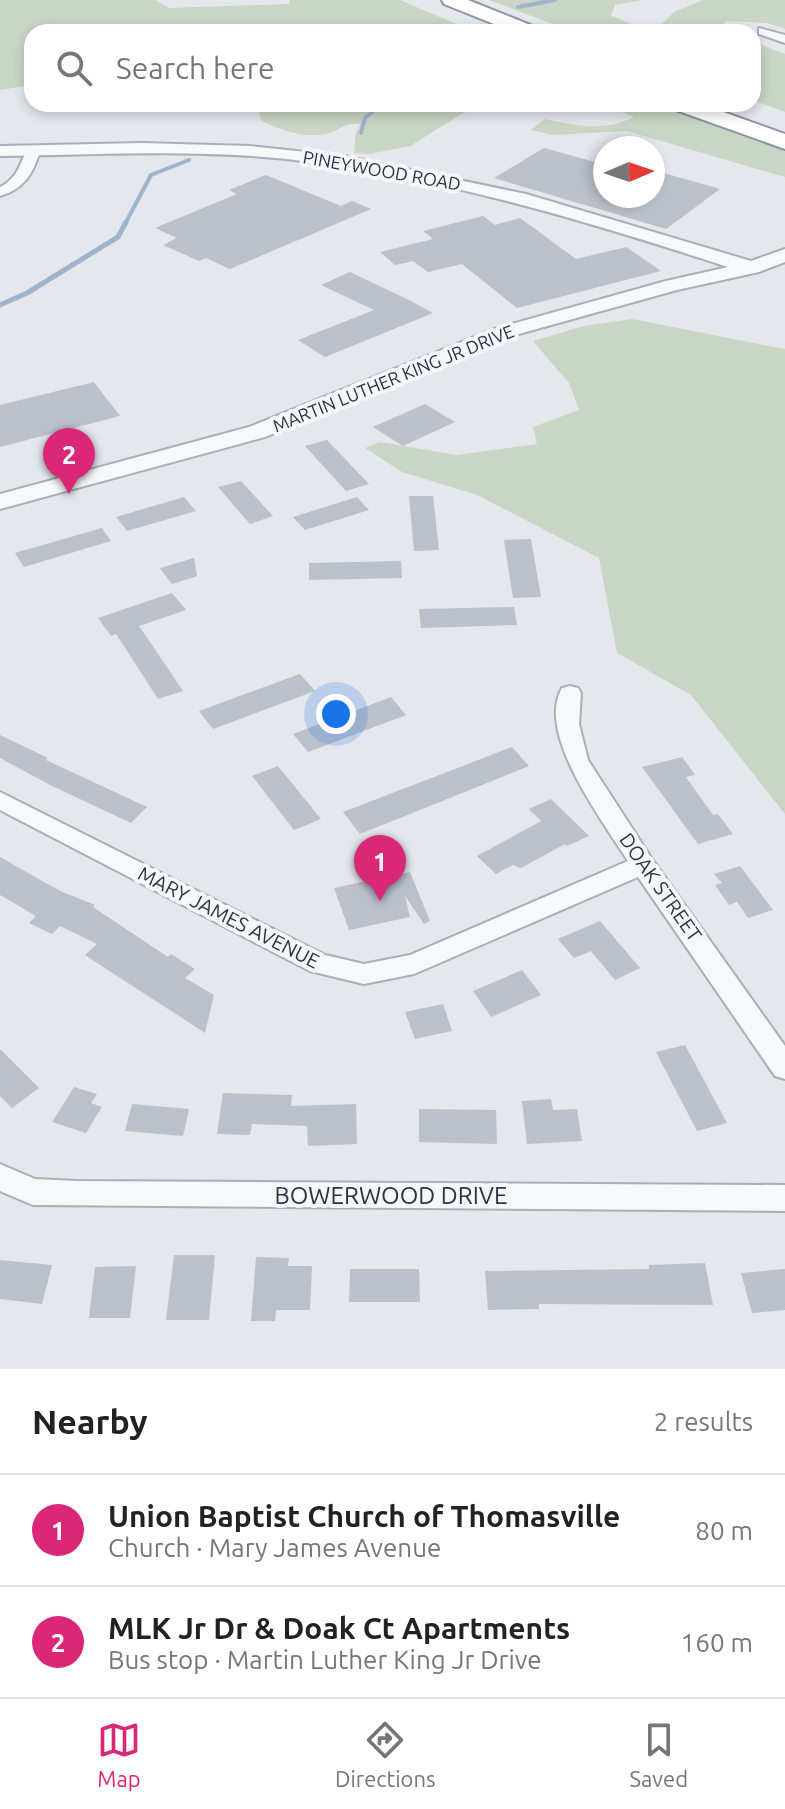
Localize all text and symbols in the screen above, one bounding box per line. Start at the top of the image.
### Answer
search box [24,24,761,112]
icon: search [52,46,96,90]
text: Search here [116,51,275,85]
north arrow [593,136,665,208]
street label: PINEYWOOD ROAD [301,146,463,194]
street label: MARTIN LUTHER KING JR DRIVE [270,320,516,436]
pin: 2 [43,428,95,494]
your location [316,694,356,734]
street label: DOAK STREET [615,828,707,946]
pin: 1 [354,835,406,901]
street label: MARY JAMES AVENUE [135,861,323,973]
street label: BOWERWOOD DRIVE [274,1182,508,1209]
text: Nearby [32,1402,147,1440]
text: 2 results [654,1407,753,1436]
text: Union Baptist Church of Thomasville [108,1499,620,1533]
text: 1 [51,1516,65,1545]
text: 80 m [695,1516,753,1545]
text: Church · Mary James Avenue [108,1533,441,1562]
text: MLK Jr Dr & Doak Ct Apartments [108,1611,570,1645]
text: 2 [51,1628,65,1657]
text: 160 m [681,1628,753,1657]
text: Bus stop · Martin Luther King Jr Drive [108,1645,542,1674]
tab: Map [97,1718,141,1791]
tab: Directions [335,1718,436,1791]
tab: Saved [629,1718,688,1791]

